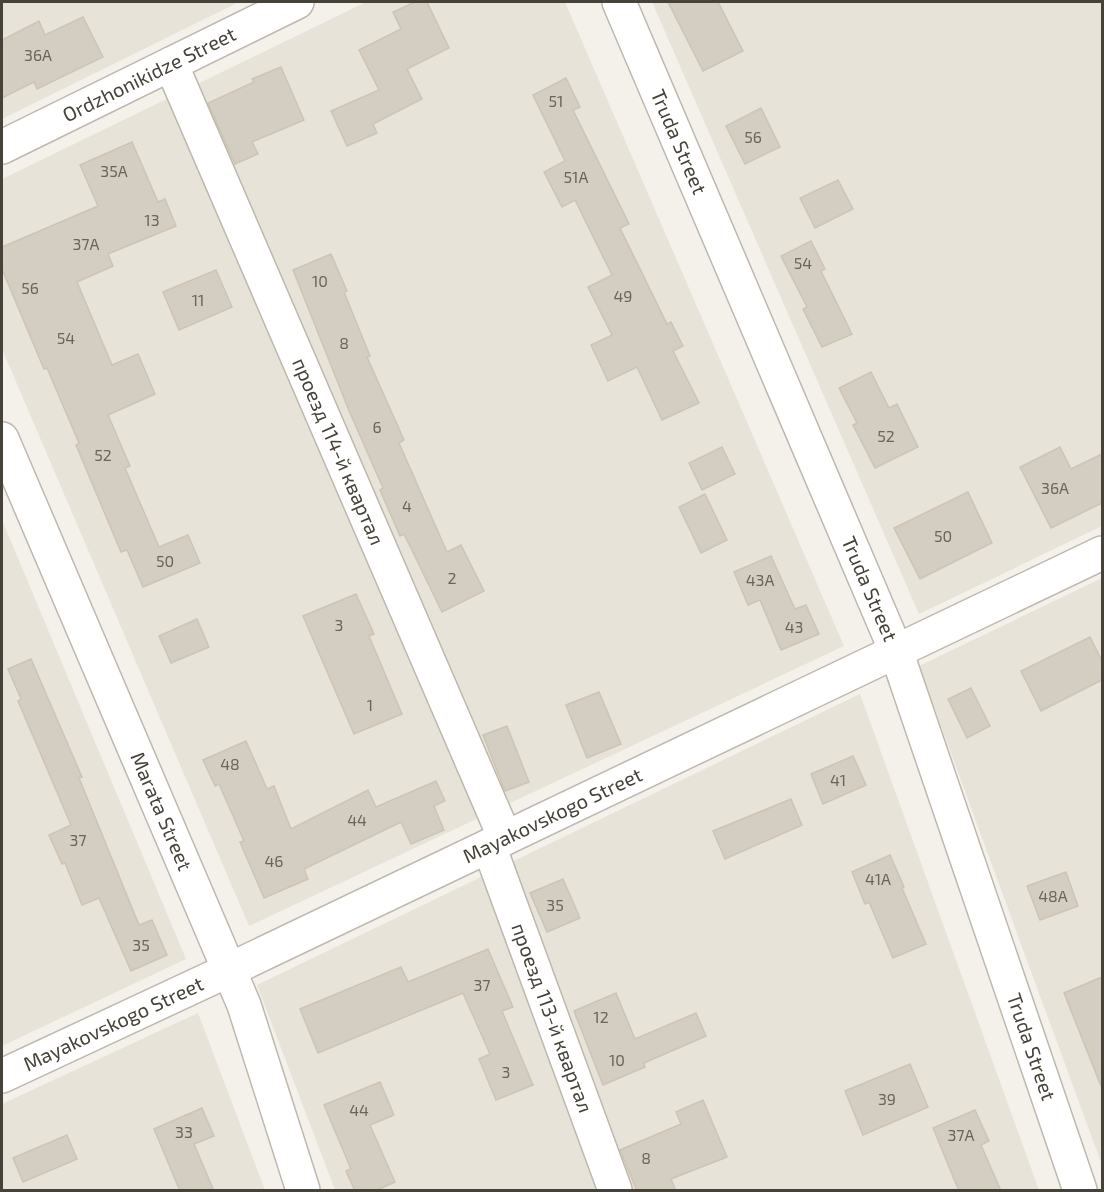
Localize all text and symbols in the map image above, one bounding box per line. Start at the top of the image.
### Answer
street label: Ordzhonikidze Street [58,21,240,126]
house number: 36А [24,45,52,64]
street label: Truda Street [647,85,713,198]
house number: 51 [549,91,563,110]
house number: 56 [744,127,762,146]
house number: 35А [100,161,128,180]
house number: 51А [564,167,588,186]
house number: 13 [144,210,160,229]
house number: 37А [72,234,100,253]
house number: 54 [794,253,812,272]
house number: 10 [312,271,328,290]
house number: 56 [21,278,39,297]
house number: 49 [614,286,633,305]
house number: 11 [192,290,204,309]
house number: 54 [57,328,75,347]
house number: 8 [339,333,349,352]
street label: проезд 114-й квартал [288,354,390,548]
house number: 6 [372,417,382,436]
house number: 52 [877,426,895,445]
house number: 52 [94,445,112,464]
house number: 36А [1041,478,1069,497]
house number: 4 [402,496,412,515]
house number: 50 [934,526,952,545]
street label: Truda Street [837,532,903,645]
house number: 50 [156,551,174,570]
house number: 2 [448,568,457,587]
house number: 43А [746,570,774,589]
house number: 3 [335,615,343,634]
house number: 43 [785,617,803,636]
house number: 1 [367,695,373,714]
street label: Marata Street [126,748,198,874]
house number: 48 [220,754,240,773]
street label: Mayakovskogo Street [459,761,646,868]
house number: 41 [830,770,846,789]
house number: 44 [347,810,367,829]
house number: 37 [69,830,87,849]
house number: 46 [265,851,284,870]
house number: 41А [865,869,891,888]
house number: 48А [1038,886,1068,905]
house number: 35 [546,895,564,914]
street label: проезд 113-й квартал [506,920,598,1116]
house number: 35 [132,935,150,954]
street label: Mayakovskogo Street [19,971,207,1075]
house number: 37 [473,975,491,994]
street label: Truda Street [1003,990,1062,1104]
house number: 12 [593,1007,609,1026]
house number: 10 [609,1050,625,1069]
house number: 3 [502,1062,510,1082]
house number: 39 [878,1089,896,1108]
house number: 44 [349,1100,369,1119]
house number: 33 [175,1122,193,1141]
house number: 37А [947,1125,975,1144]
house number: 8 [641,1148,651,1167]

